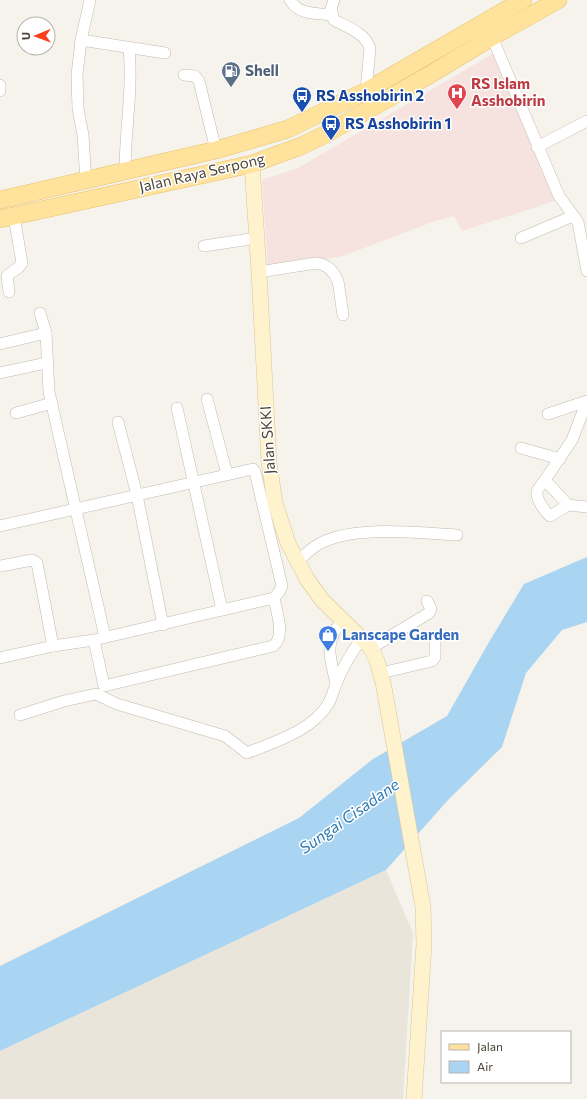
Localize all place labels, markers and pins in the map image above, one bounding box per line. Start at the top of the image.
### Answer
fuel station icon: Shell [220,60,242,88]
place label: Shell [245,61,279,79]
place label: RS Islam Asshobirin [471,74,545,109]
hospital icon: RS Islam Asshobirin [446,82,468,110]
bus stop icon: RS Asshobirin 2 [291,85,313,113]
place label: RS Asshobirin 2 [316,86,424,104]
bus stop icon: RS Asshobirin 1 [320,113,342,141]
place label: RS Asshobirin 1 [345,114,451,132]
shop icon: Lanscape Garden [317,624,339,652]
place label: Lanscape Garden [342,625,459,643]

